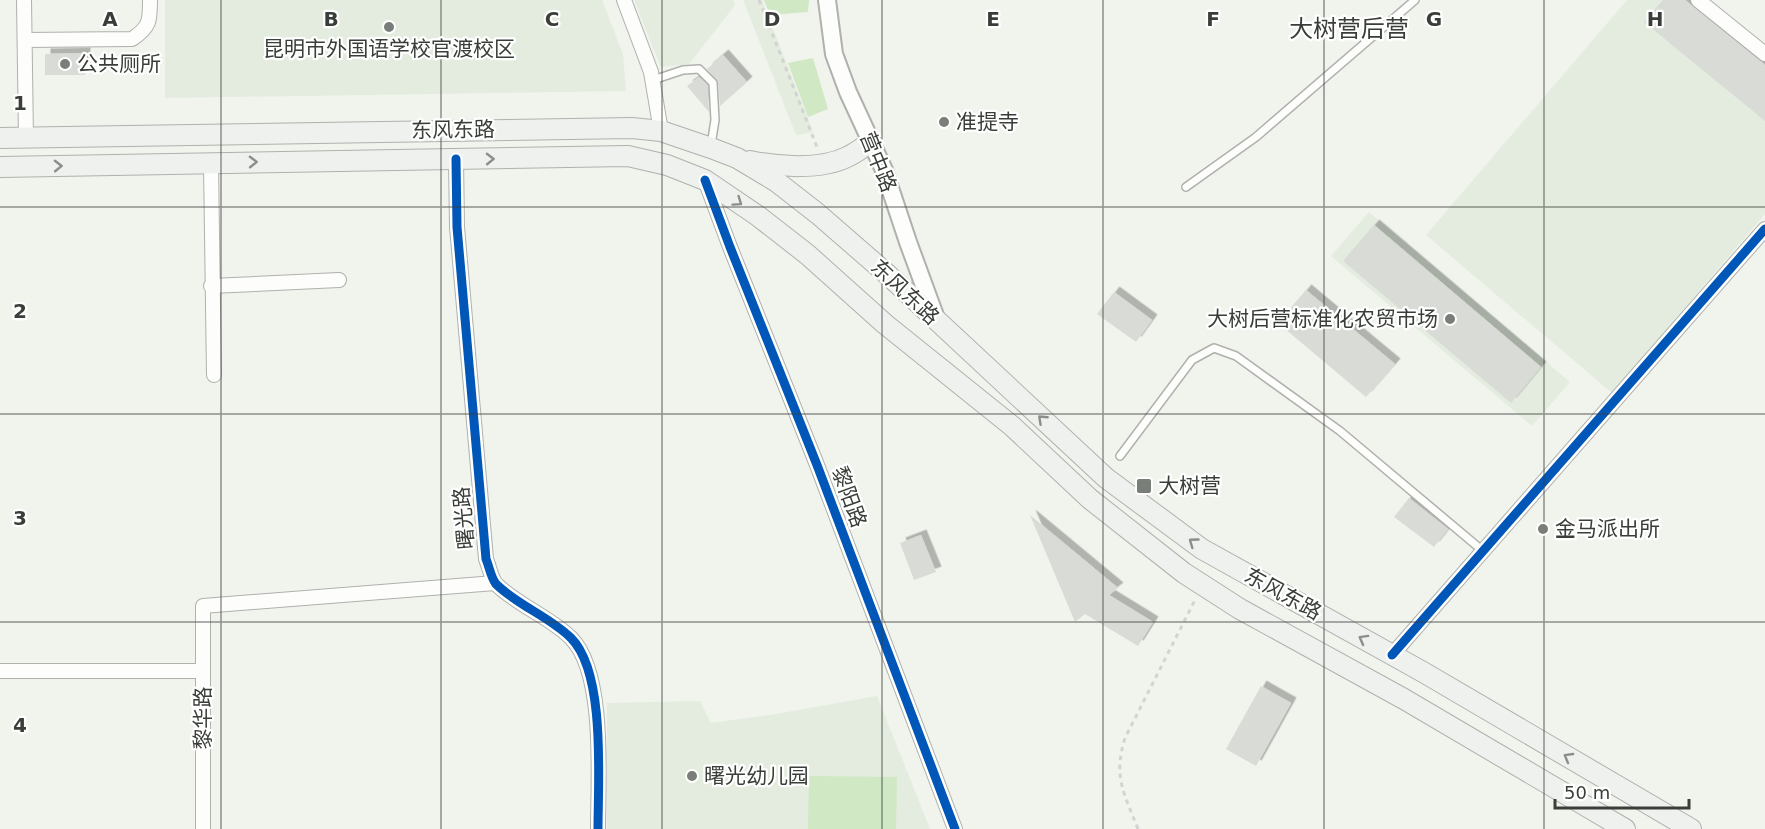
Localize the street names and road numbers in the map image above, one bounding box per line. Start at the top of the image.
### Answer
street label: 东风东路 [411,117,495,143]
street label: 营中路 [855,128,901,196]
street label: 东风东路 [866,255,944,329]
street label: 黎阳路 [827,463,871,531]
street label: 曙光路 [449,486,479,550]
street label: 东风东路 [1240,563,1326,625]
street label: 黎华路 [191,687,215,750]

